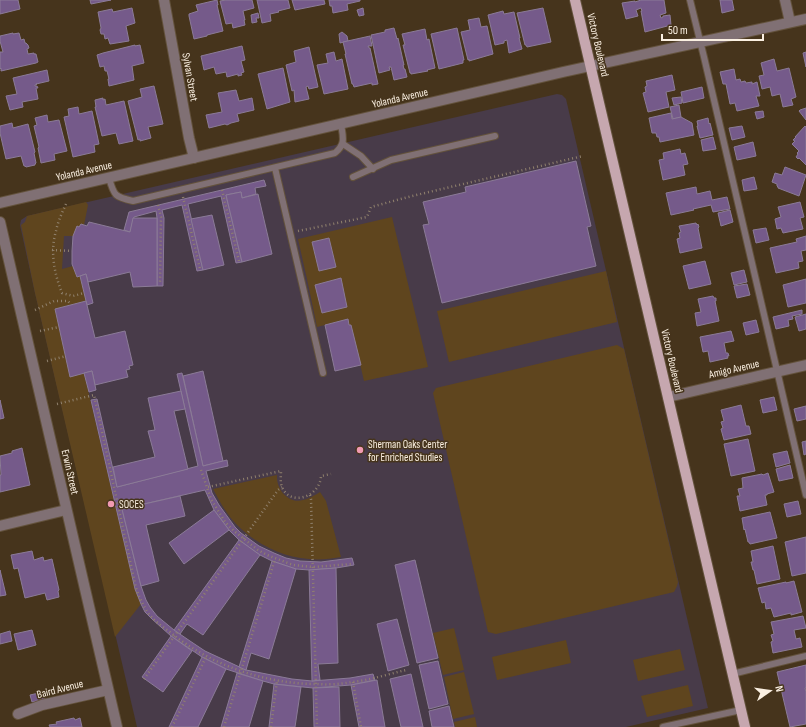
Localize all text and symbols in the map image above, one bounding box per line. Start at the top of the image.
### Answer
street label: Victory Boulevard [584,12,612,78]
scale bar [662,16,763,42]
text: 50 m [668,23,688,38]
street label: Sylvan Street [179,52,201,103]
street label: Yolanda Avenue [371,85,429,111]
street label: Yolanda Avenue [55,158,113,184]
street label: Victory Boulevard [658,328,686,394]
street label: Amigo Avenue [706,357,761,381]
place label: Sherman Oaks Center for Enriched Studies [368,438,447,464]
marker: Sherman Oaks Center for Enriched Studies [355,445,365,455]
street label: Erwin Street [59,448,82,496]
place label: SOCES [119,498,144,511]
marker: SOCES [106,499,116,509]
north arrow [750,671,790,711]
street label: Baird Avenue [35,677,85,701]
text: N [772,685,786,693]

